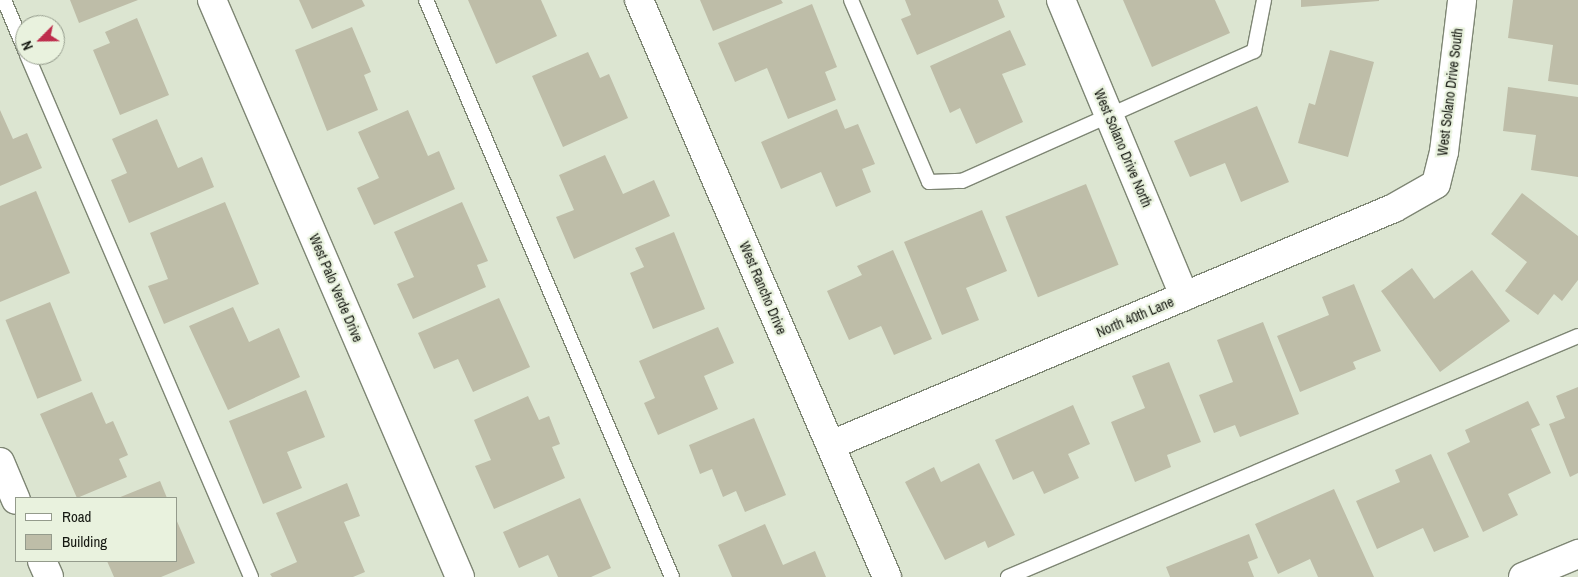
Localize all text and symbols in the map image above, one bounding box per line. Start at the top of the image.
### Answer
north arrow [15,15,65,65]
street label: West Solano Drive South [1434,27,1466,157]
text: N [17,38,37,53]
street label: West Solano Drive North [1091,86,1155,210]
street label: West Palo Verde Drive [306,231,366,345]
street label: West Rancho Drive [736,239,790,337]
street label: North 40th Lane [1094,293,1176,341]
legend [15,497,178,562]
text: Road [62,506,91,527]
text: Building [62,531,107,552]

